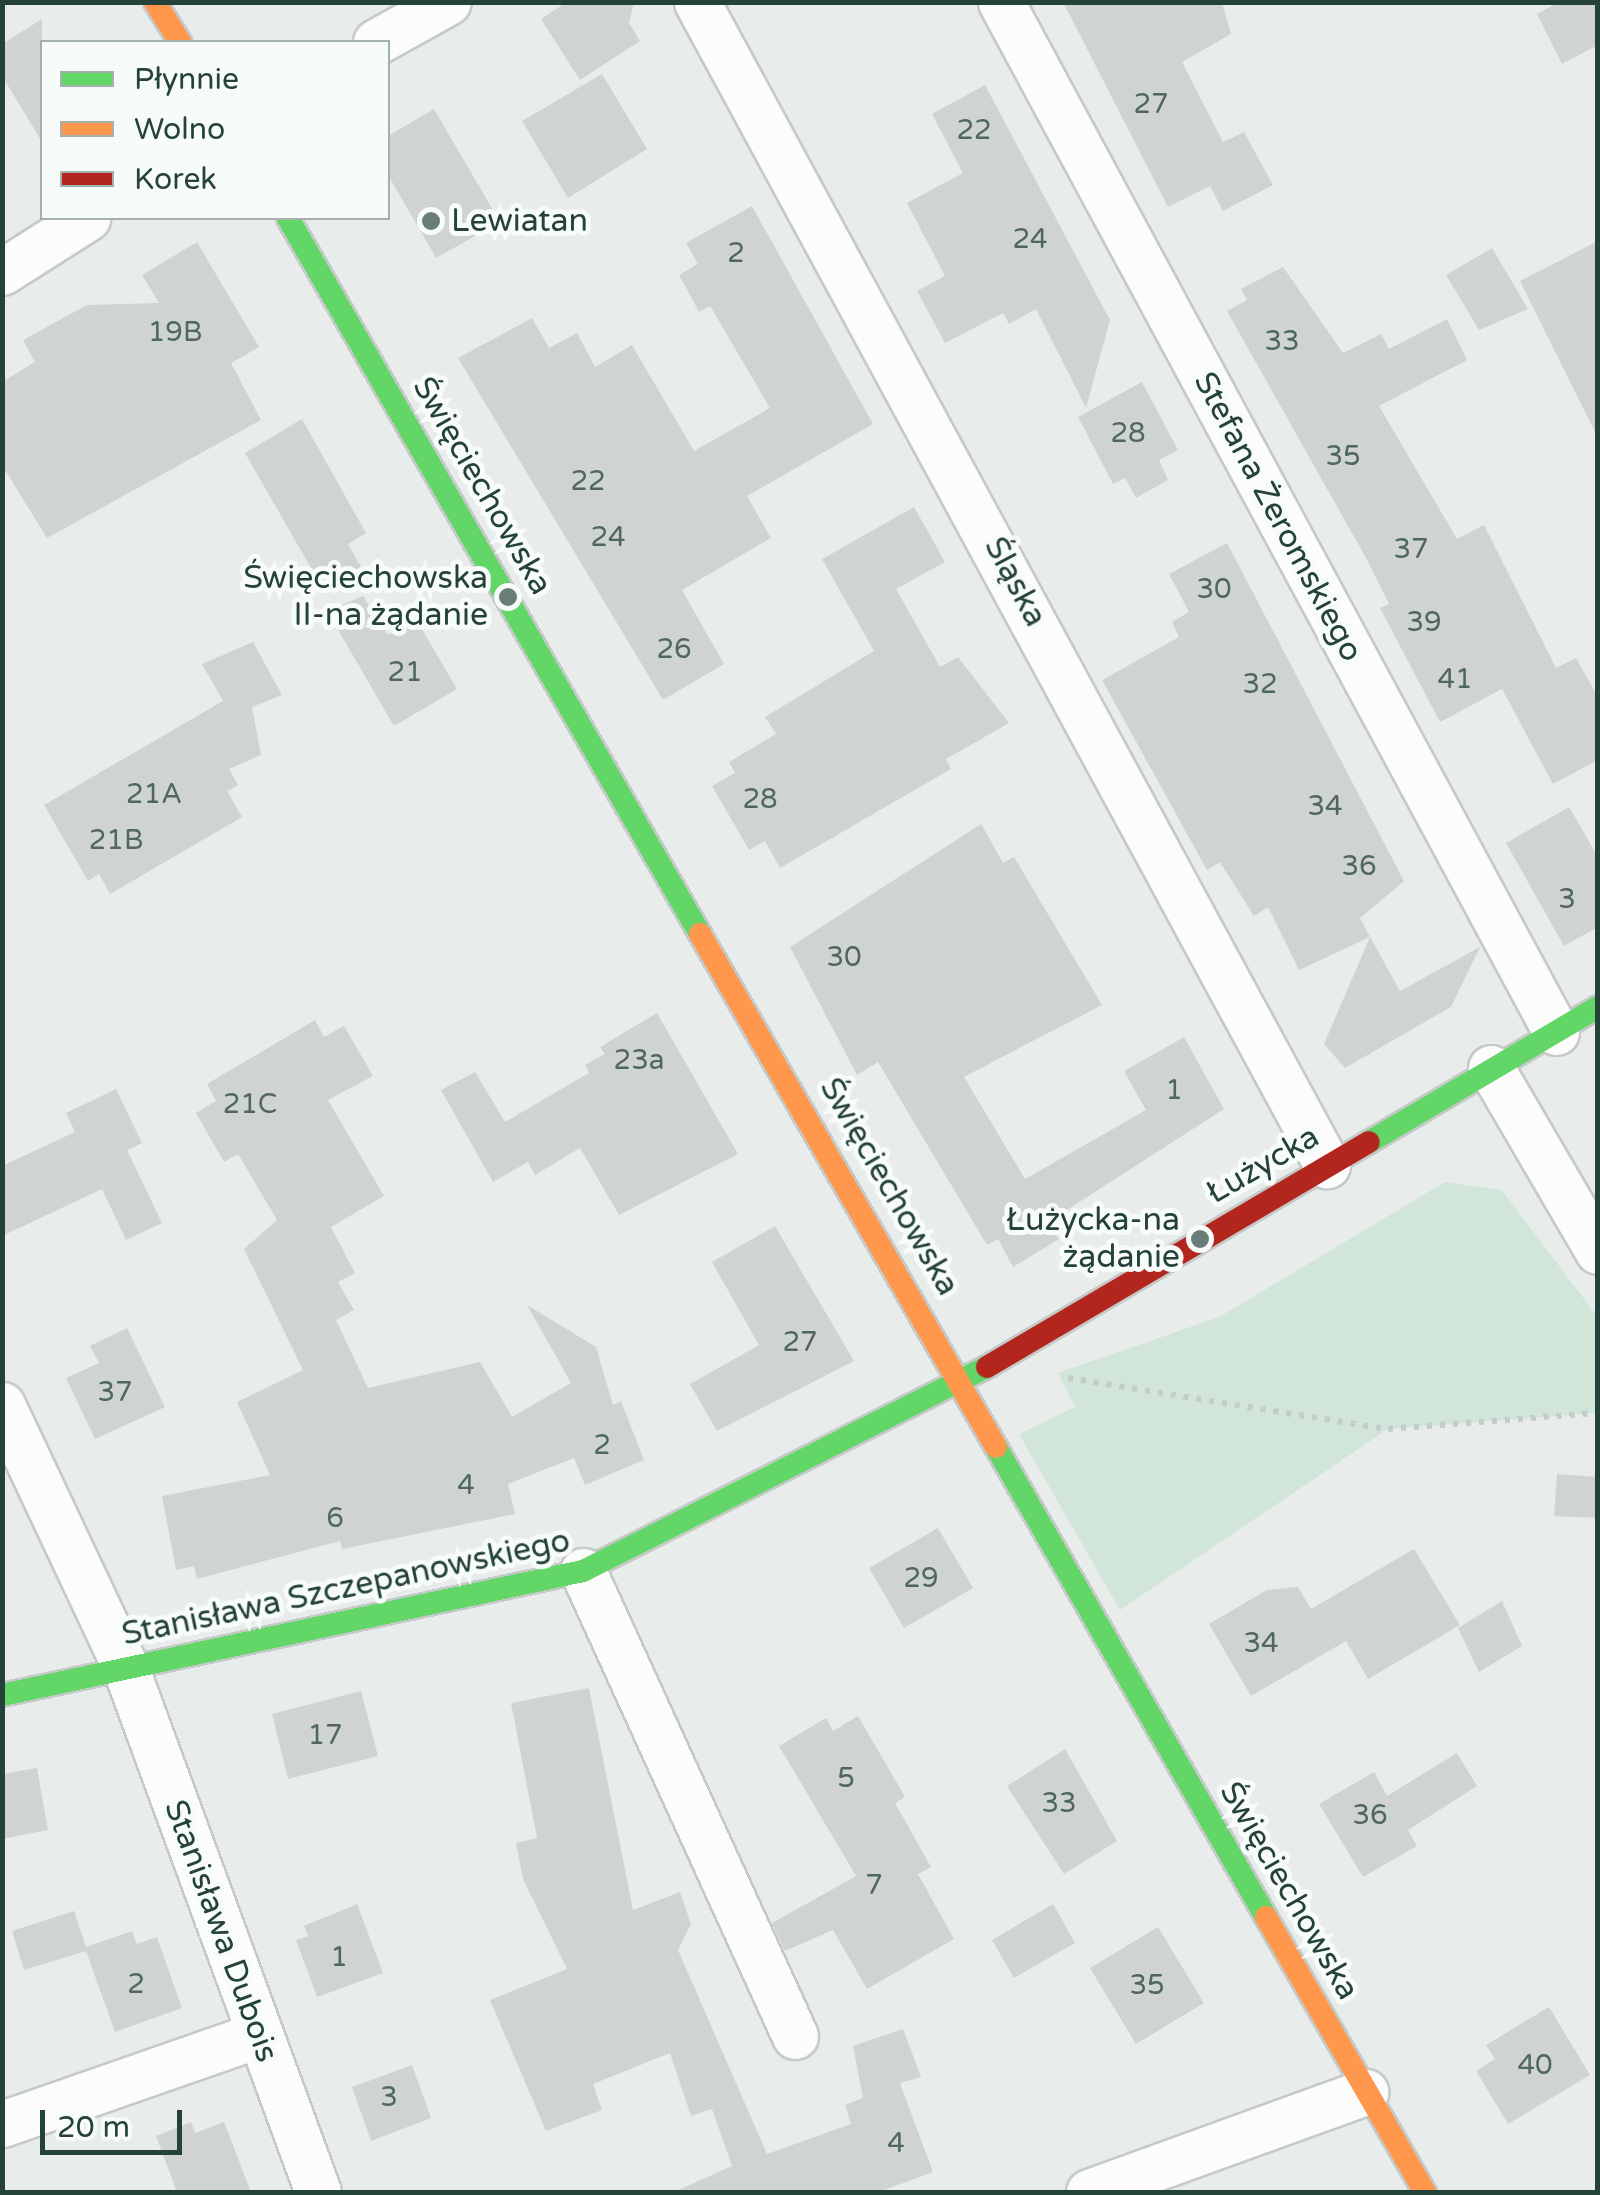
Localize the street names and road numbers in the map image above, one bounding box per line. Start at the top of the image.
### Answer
street label: Stefana Żeromskiego [1185,366,1371,668]
street label: Święciechowska [404,370,560,602]
street label: Śląska [976,531,1054,633]
street label: Święciechowska [811,1071,967,1303]
street label: Łużycka [1200,1118,1326,1212]
street label: Stanisława Szczepanowskiego [119,1522,573,1654]
street label: Święciechowska [1211,1775,1367,2007]
street label: Stanisława Dubois [156,1795,286,2067]

